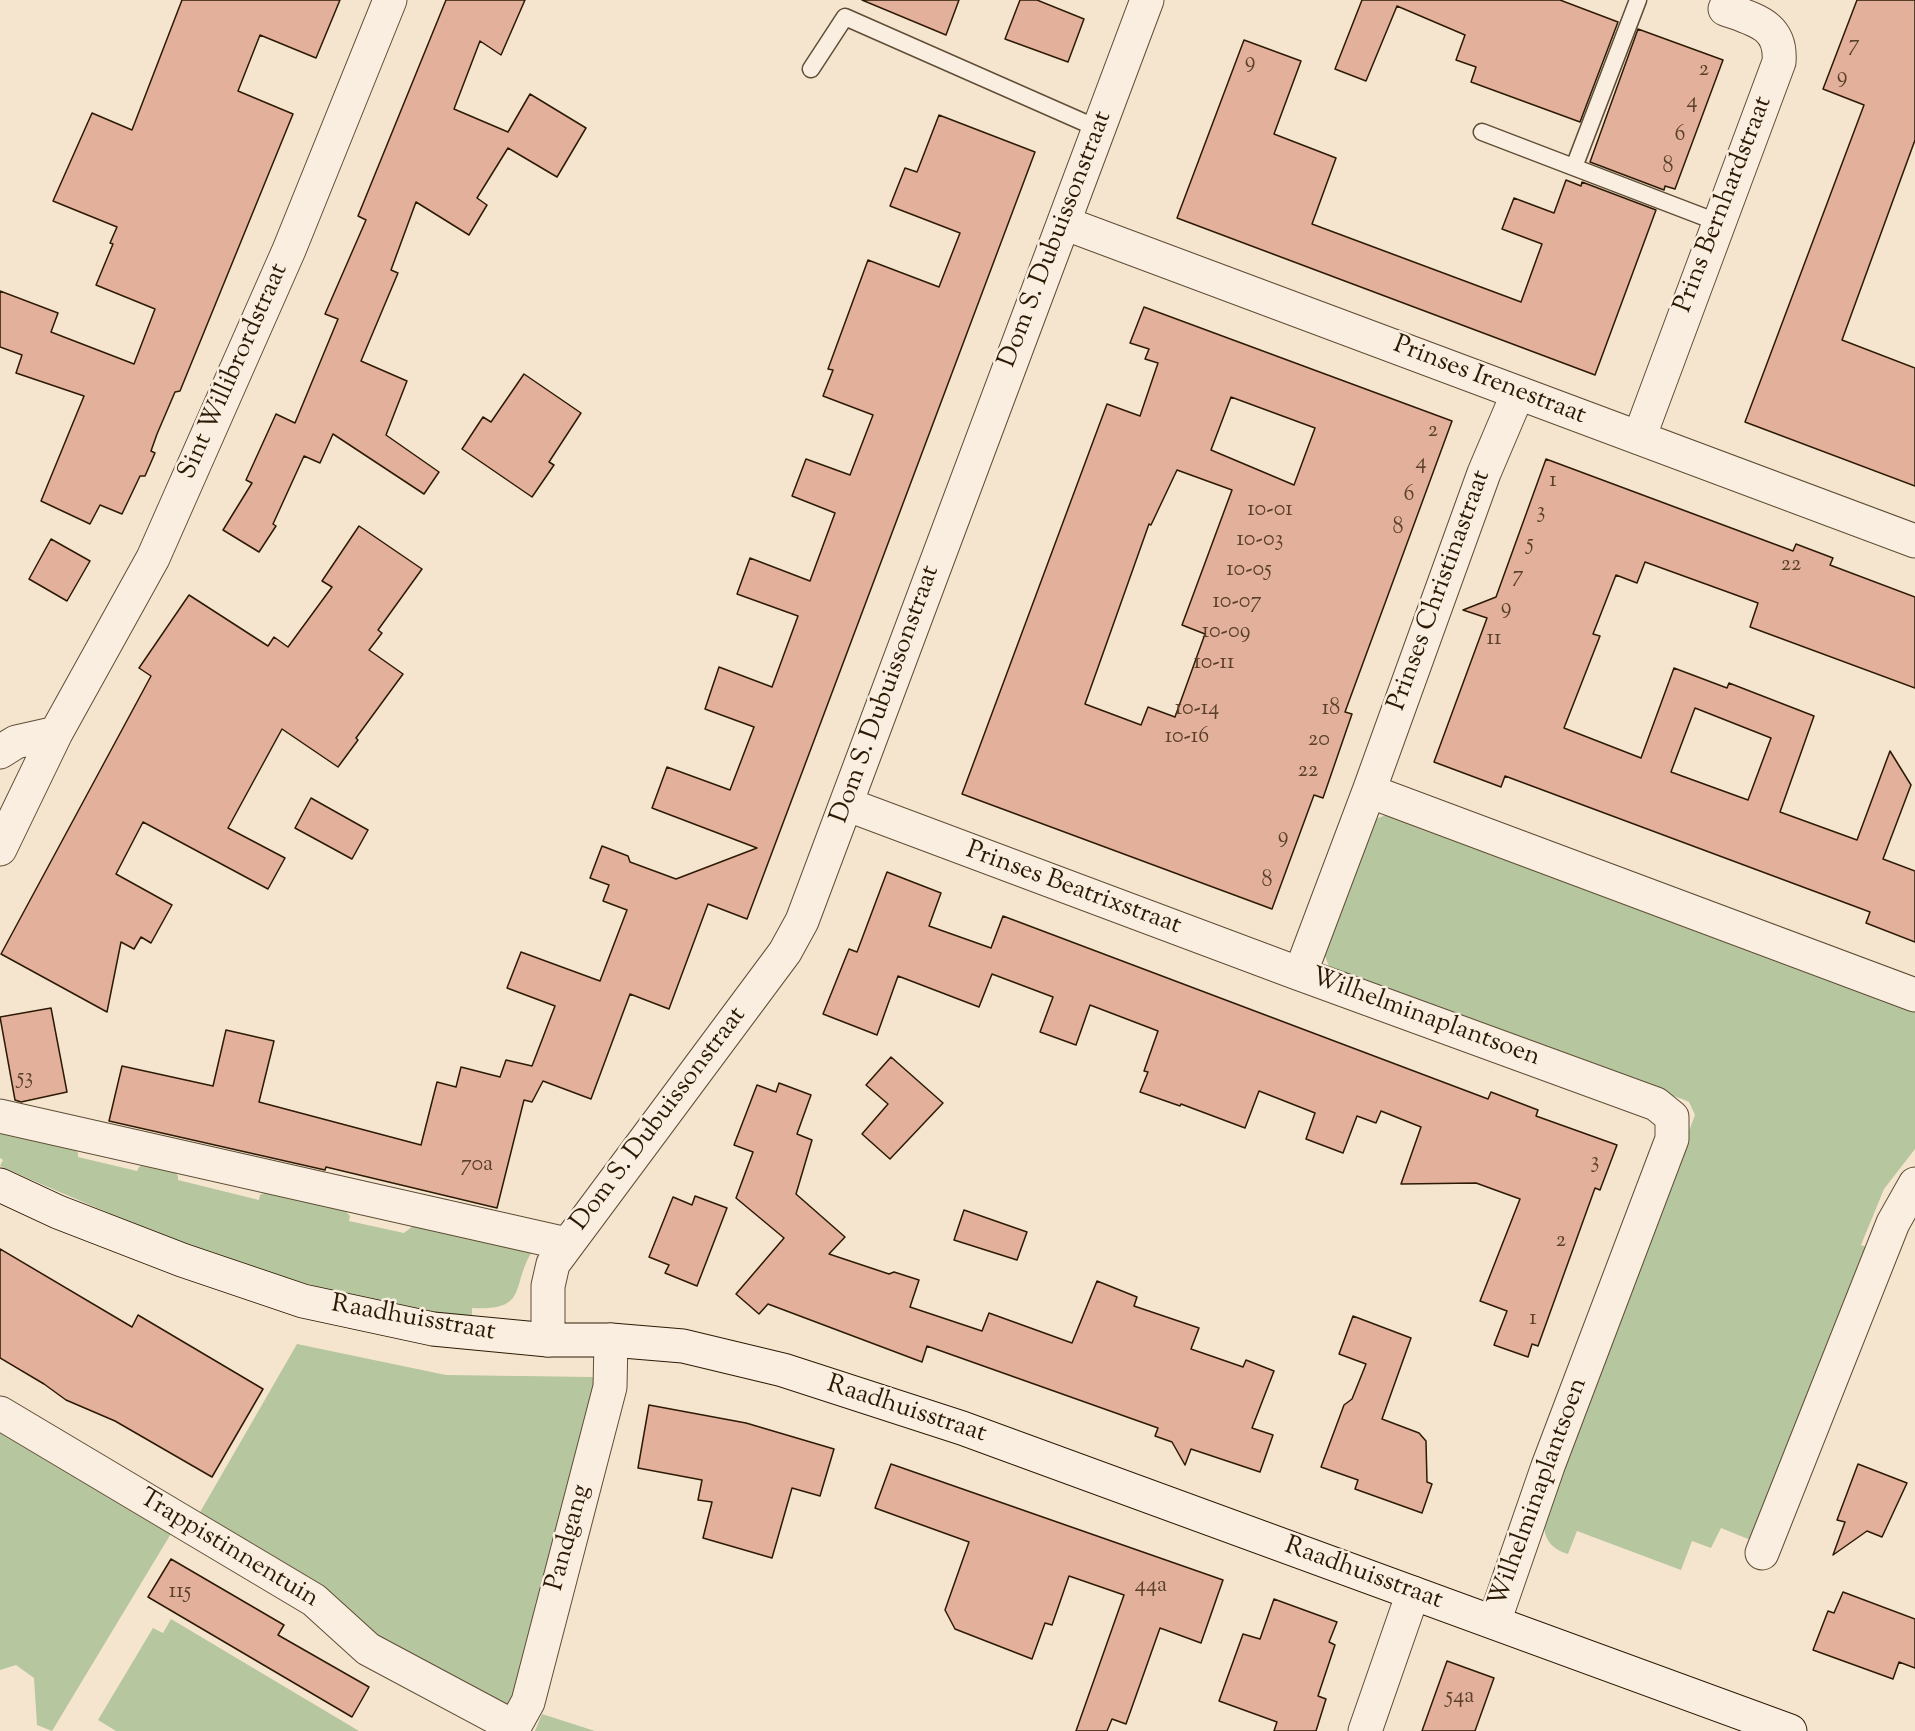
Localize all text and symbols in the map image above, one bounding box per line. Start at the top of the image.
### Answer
house number: 7 [1848,33,1860,59]
house number: 9 [1245,50,1255,76]
house number: 2 [1699,58,1709,84]
house number: 9 [1837,65,1847,91]
house number: 4 [1686,90,1698,116]
street label: Prins Bernhardstraat [1669,93,1781,317]
street label: Dom S. Dubuissonstraat [994,107,1120,373]
house number: 6 [1675,123,1685,149]
house number: 8 [1663,155,1673,181]
street label: Sint Willibrordstraat [173,259,297,485]
street label: Prinses Irenestraat [1388,331,1590,433]
house number: 2 [1428,419,1438,445]
house number: 4 [1415,451,1427,477]
street label: Prinses Christinastraat [1383,467,1499,715]
house number: 1 [1549,469,1557,495]
house number: 6 [1404,483,1414,509]
house number: 10-01 [1247,498,1293,524]
house number: 3 [1537,500,1545,526]
house number: 8 [1393,516,1403,542]
house number: 10-03 [1237,528,1283,554]
house number: 5 [1526,532,1534,558]
house number: 22 [1781,553,1801,579]
house number: 10-05 [1226,558,1272,584]
street label: Dom S. Dubuissonstraat [826,562,948,828]
house number: 7 [1512,564,1524,590]
house number: 10-07 [1212,590,1262,616]
house number: 9 [1501,596,1511,622]
house number: 10-09 [1202,620,1250,646]
house number: 11 [1487,627,1501,653]
house number: 10-11 [1193,651,1235,677]
house number: 10-14 [1175,697,1219,723]
house number: 18 [1322,697,1340,723]
house number: 10-16 [1165,725,1209,751]
house number: 20 [1308,728,1330,754]
house number: 22 [1298,759,1318,785]
house number: 9 [1278,825,1288,851]
street label: Prinses Beatrixstraat [961,837,1185,943]
house number: 8 [1262,869,1272,895]
street label: Wilhelminaplantsoen [1306,963,1544,1075]
street label: Dom S. Dubuissonstraat [566,1002,754,1238]
house number: 53 [17,1066,33,1092]
house number: 3 [1591,1150,1599,1176]
house number: 70a [461,1153,493,1179]
house number: 2 [1556,1229,1566,1255]
street label: Raadhuisstraat [329,1290,497,1350]
house number: 1 [1529,1307,1537,1333]
street label: Raadhuisstraat [822,1371,990,1451]
street label: Wilhelminaplantsoen [1484,1374,1596,1612]
street label: Pandgang [541,1482,599,1594]
street label: Trappistinnentuin [132,1484,324,1616]
street label: Raadhuisstraat [1280,1532,1446,1618]
house number: 44a [1135,1574,1167,1600]
house number: 115 [169,1580,191,1606]
house number: 54a [1446,1685,1474,1711]

